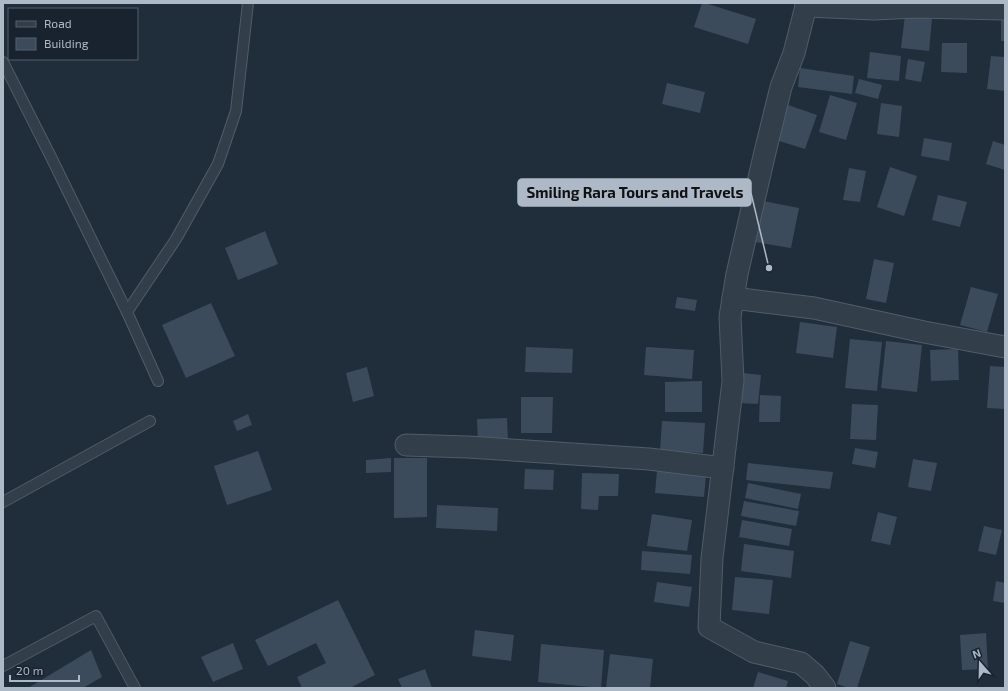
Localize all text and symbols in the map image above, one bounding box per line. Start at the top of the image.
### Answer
legend [8,8,138,60]
text: Road [44,16,72,30]
text: Building [44,36,89,50]
callout: Smiling Rara Tours and Travels [518,179,751,206]
text: Smiling Rara Tours and Travels [526,183,744,201]
north arrow [960,643,1000,683]
text: N [970,646,982,661]
scale bar [10,657,79,683]
text: 20 m [16,663,43,677]

